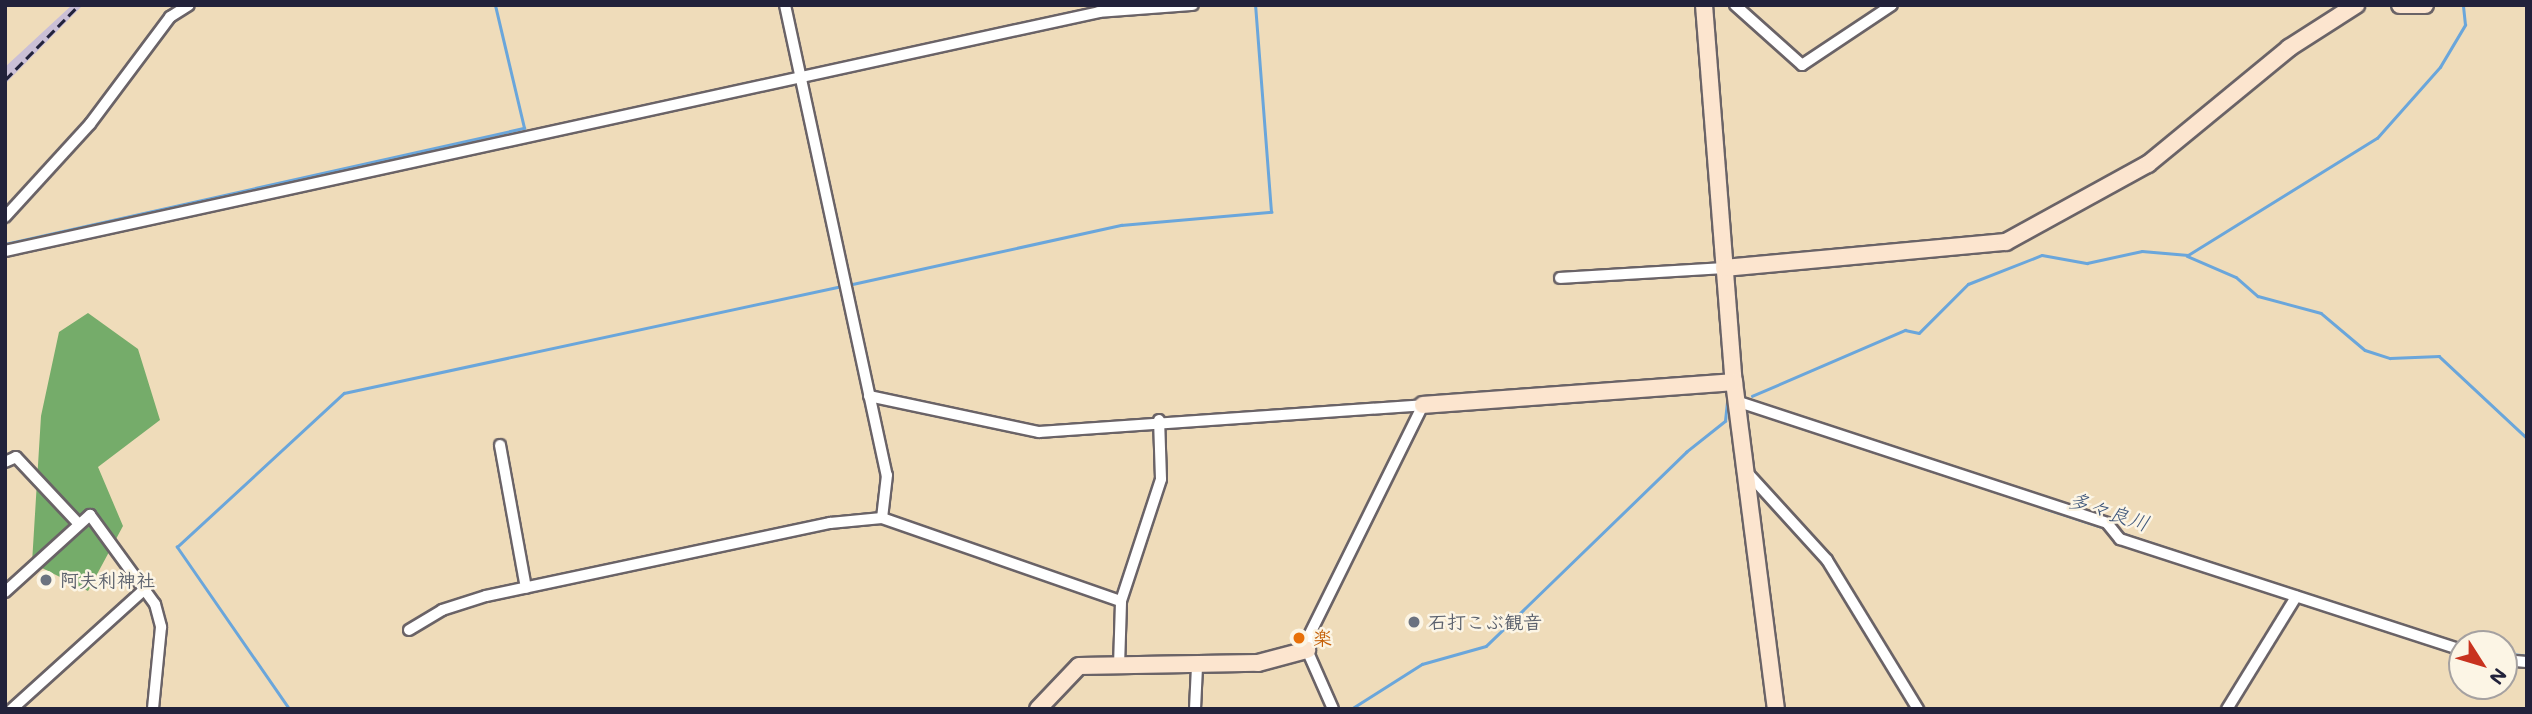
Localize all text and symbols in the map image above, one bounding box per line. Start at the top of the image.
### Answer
water label: 多々良川 [2065,486,2153,536]
place label: 阿夫利神社 [60,569,155,591]
marker: 阿夫利神社 [38,572,54,588]
place label: 石打こぶ観音 [1428,611,1542,633]
marker: 石打こぶ観音 [1406,614,1422,630]
place label: 楽 [1313,627,1332,649]
marker: 楽 [1291,630,1307,646]
north arrow [2448,630,2518,700]
text: N [2484,663,2513,690]

